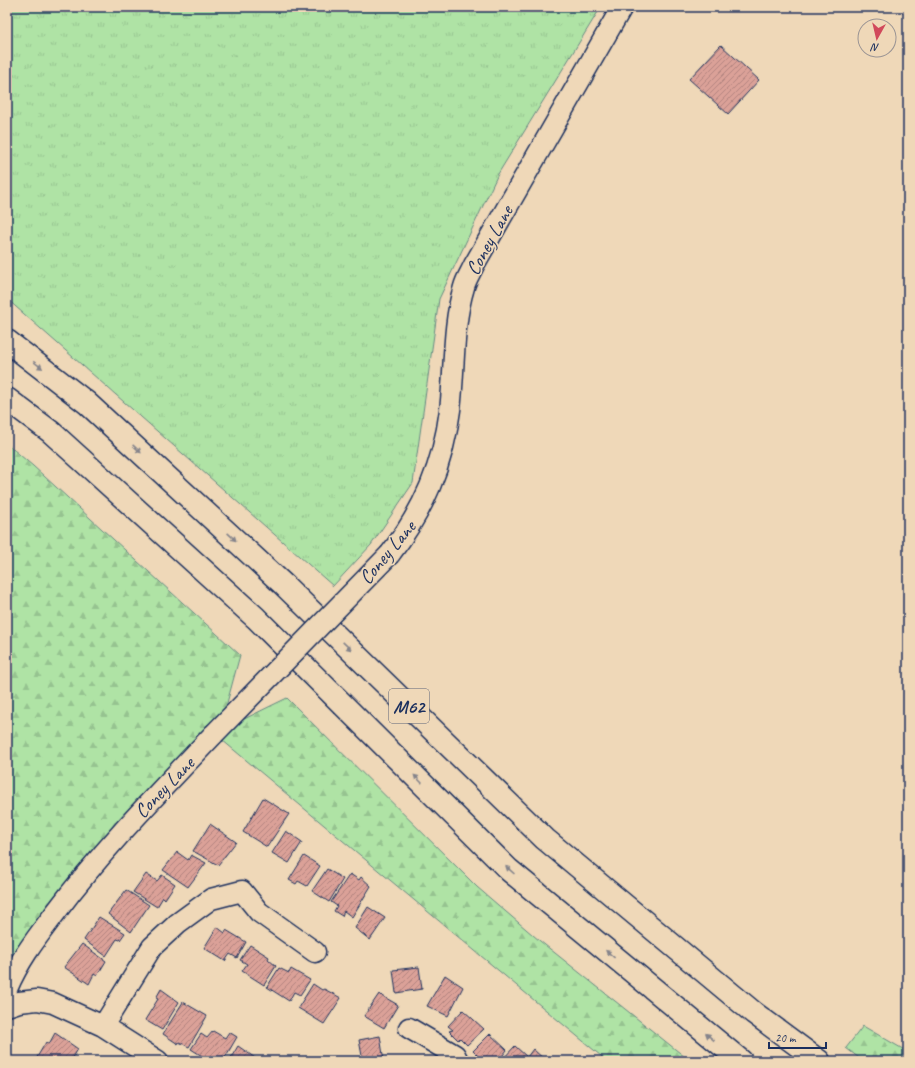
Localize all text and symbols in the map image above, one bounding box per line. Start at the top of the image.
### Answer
north arrow [857,18,897,58]
text: N [869,40,880,55]
street label: Coney Lane [460,200,519,279]
one-way arrow [32,361,43,369]
one-way arrow [132,444,142,454]
street label: Coney Lane [353,514,422,589]
one-way arrow [227,533,238,542]
one-way arrow [342,641,352,651]
road number: M62 [389,689,429,723]
street label: Coney Lane [129,750,201,823]
one-way arrow [413,774,423,784]
one-way arrow [505,866,516,875]
one-way arrow [605,949,616,958]
scale bar [769,1024,826,1050]
text: 20 m [775,1030,797,1046]
one-way arrow [705,1033,715,1042]

